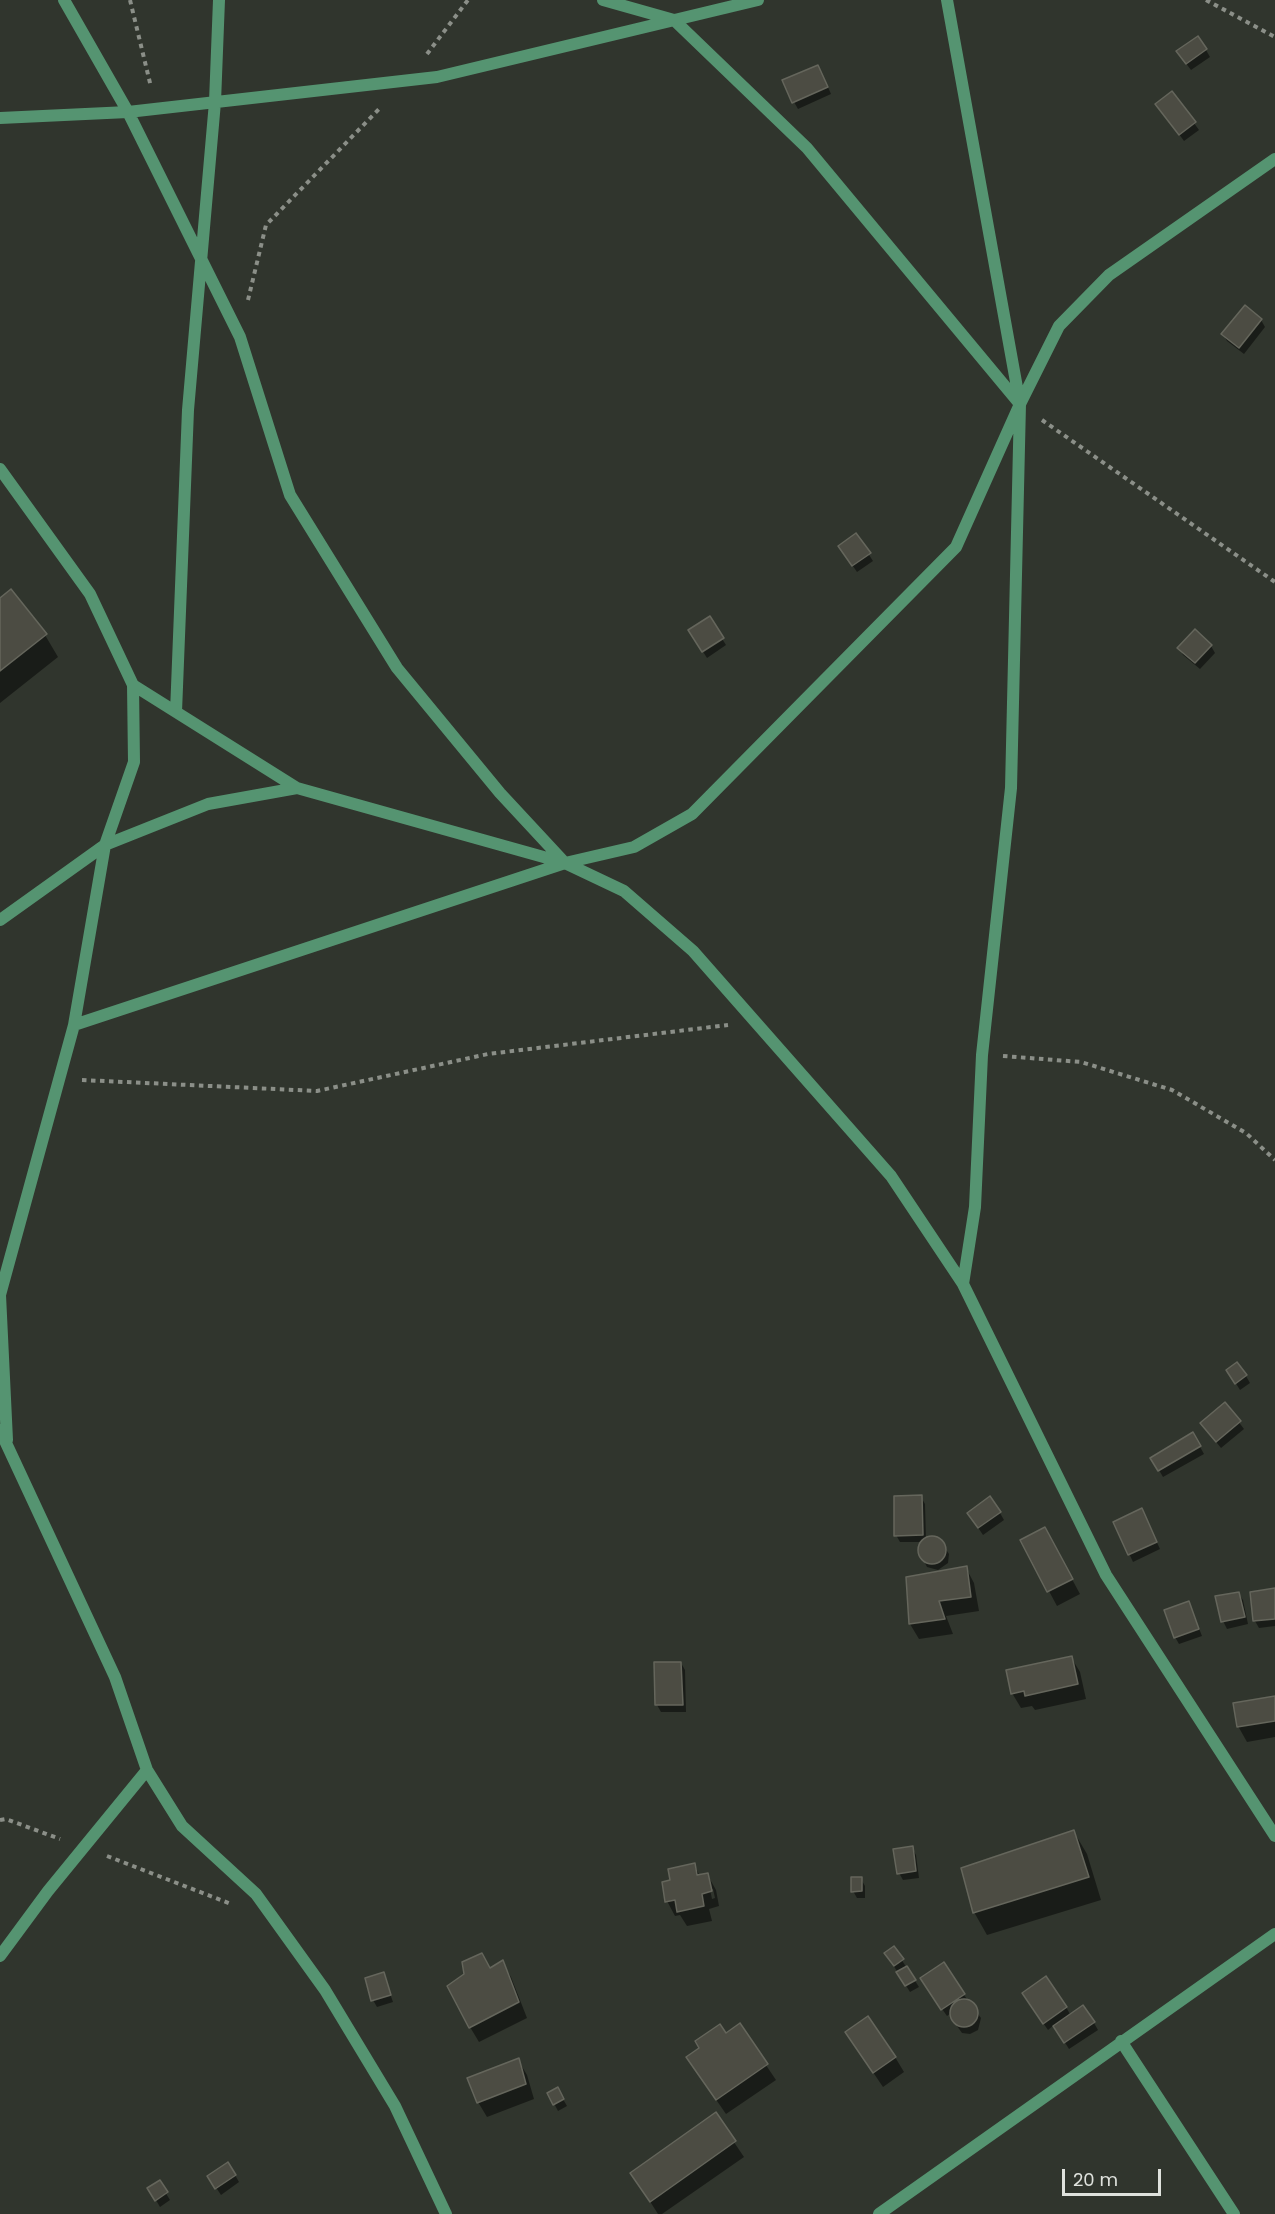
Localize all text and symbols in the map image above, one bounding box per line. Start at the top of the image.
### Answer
scale bar [1065,2157,1164,2195]
text: 20 m [1073,2167,1118,2192]

